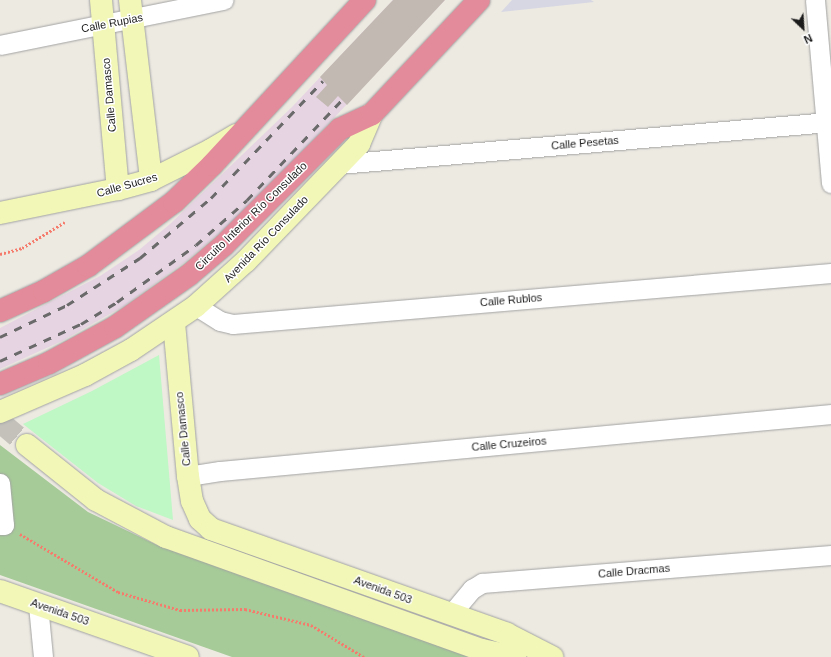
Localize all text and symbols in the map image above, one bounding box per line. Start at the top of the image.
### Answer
north arrow [783,8,823,48]
street label: Calle Rupias [80,11,144,35]
text: N [802,32,814,46]
street label: Calle Damasco [99,57,119,133]
street label: Calle Pesetas [551,133,619,153]
street label: Circuito Interior Río Consulado [192,159,310,273]
street label: Calle Sucres [95,170,159,200]
street label: Avenida Río Consulado [221,193,311,285]
street label: Calle Rublos [479,291,543,309]
street label: Calle Damasco [173,391,193,467]
street label: Calle Cruzeiros [471,434,547,454]
street label: Calle Dracmas [597,561,671,581]
street label: Avenida 503 [352,573,414,607]
street label: Avenida 503 [29,596,91,628]

